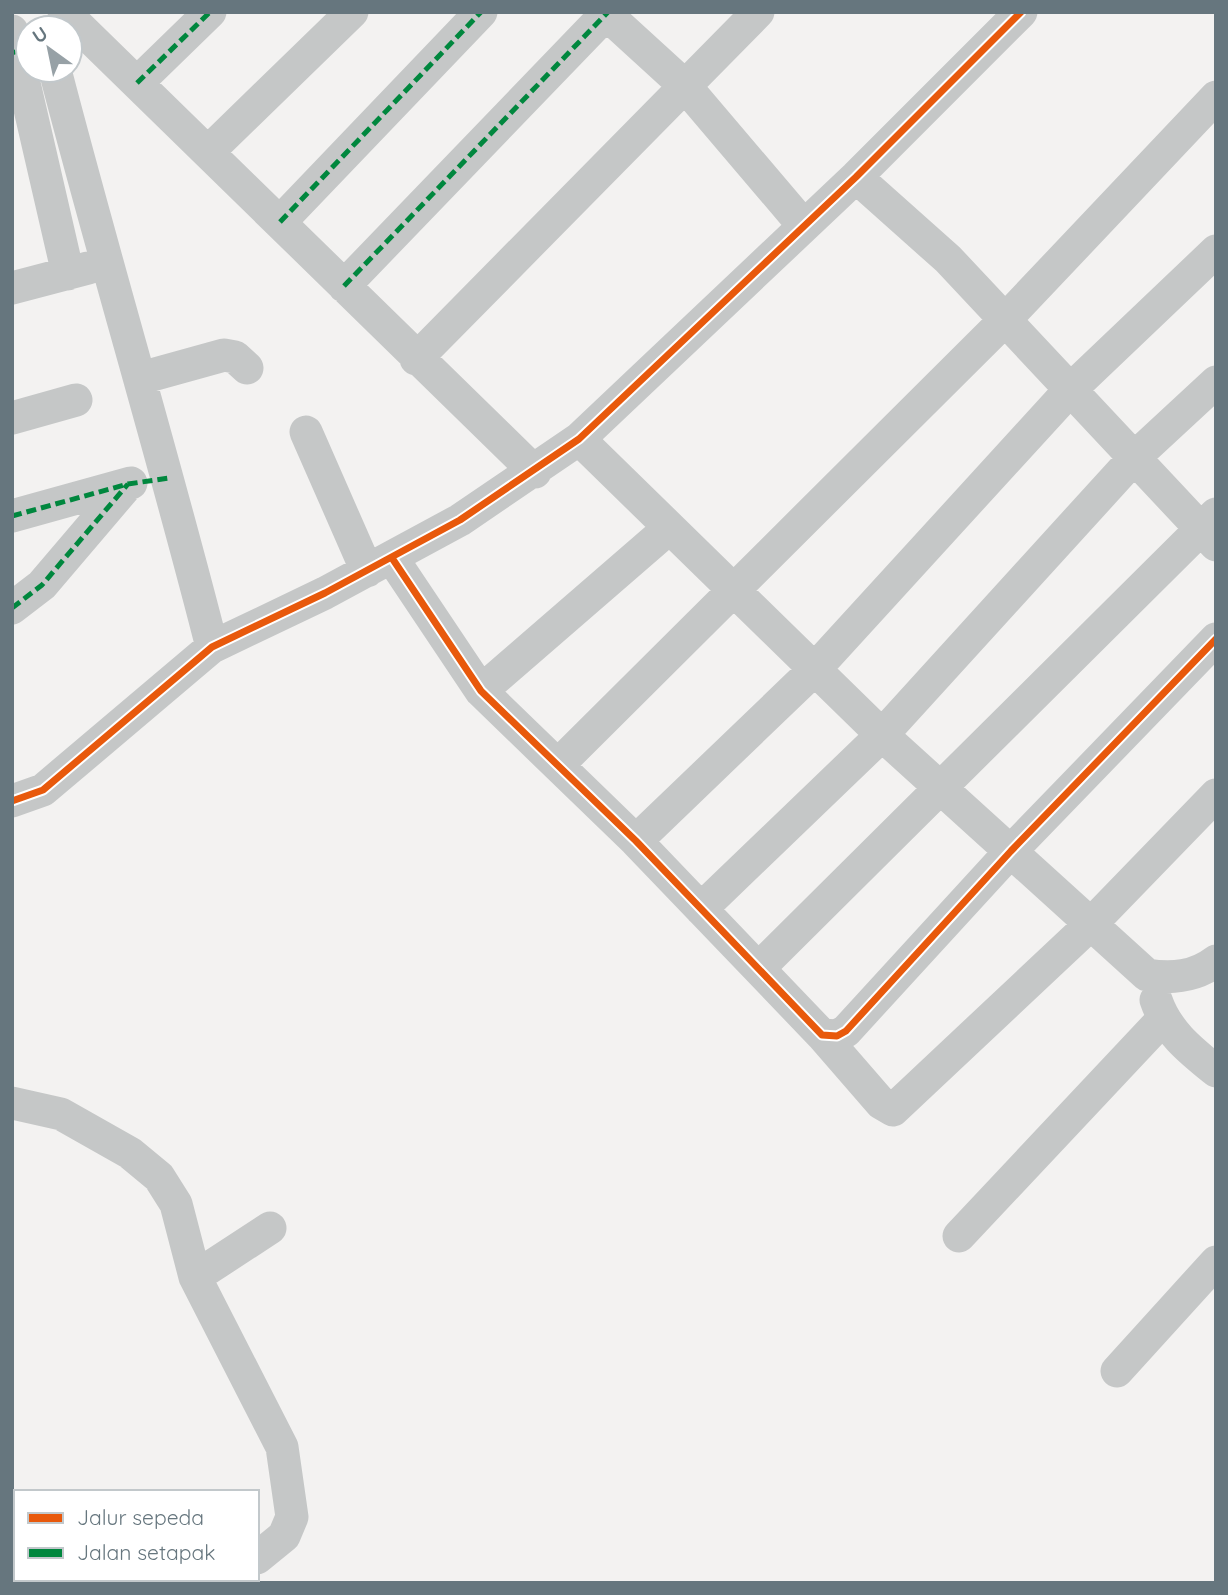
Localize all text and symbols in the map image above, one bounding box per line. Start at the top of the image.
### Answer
north arrow [14,14,84,84]
text: U [28,21,52,48]
legend [14,1490,259,1581]
text: Jalur sepeda [77,1504,204,1530]
text: Jalan setapak [77,1539,215,1565]

